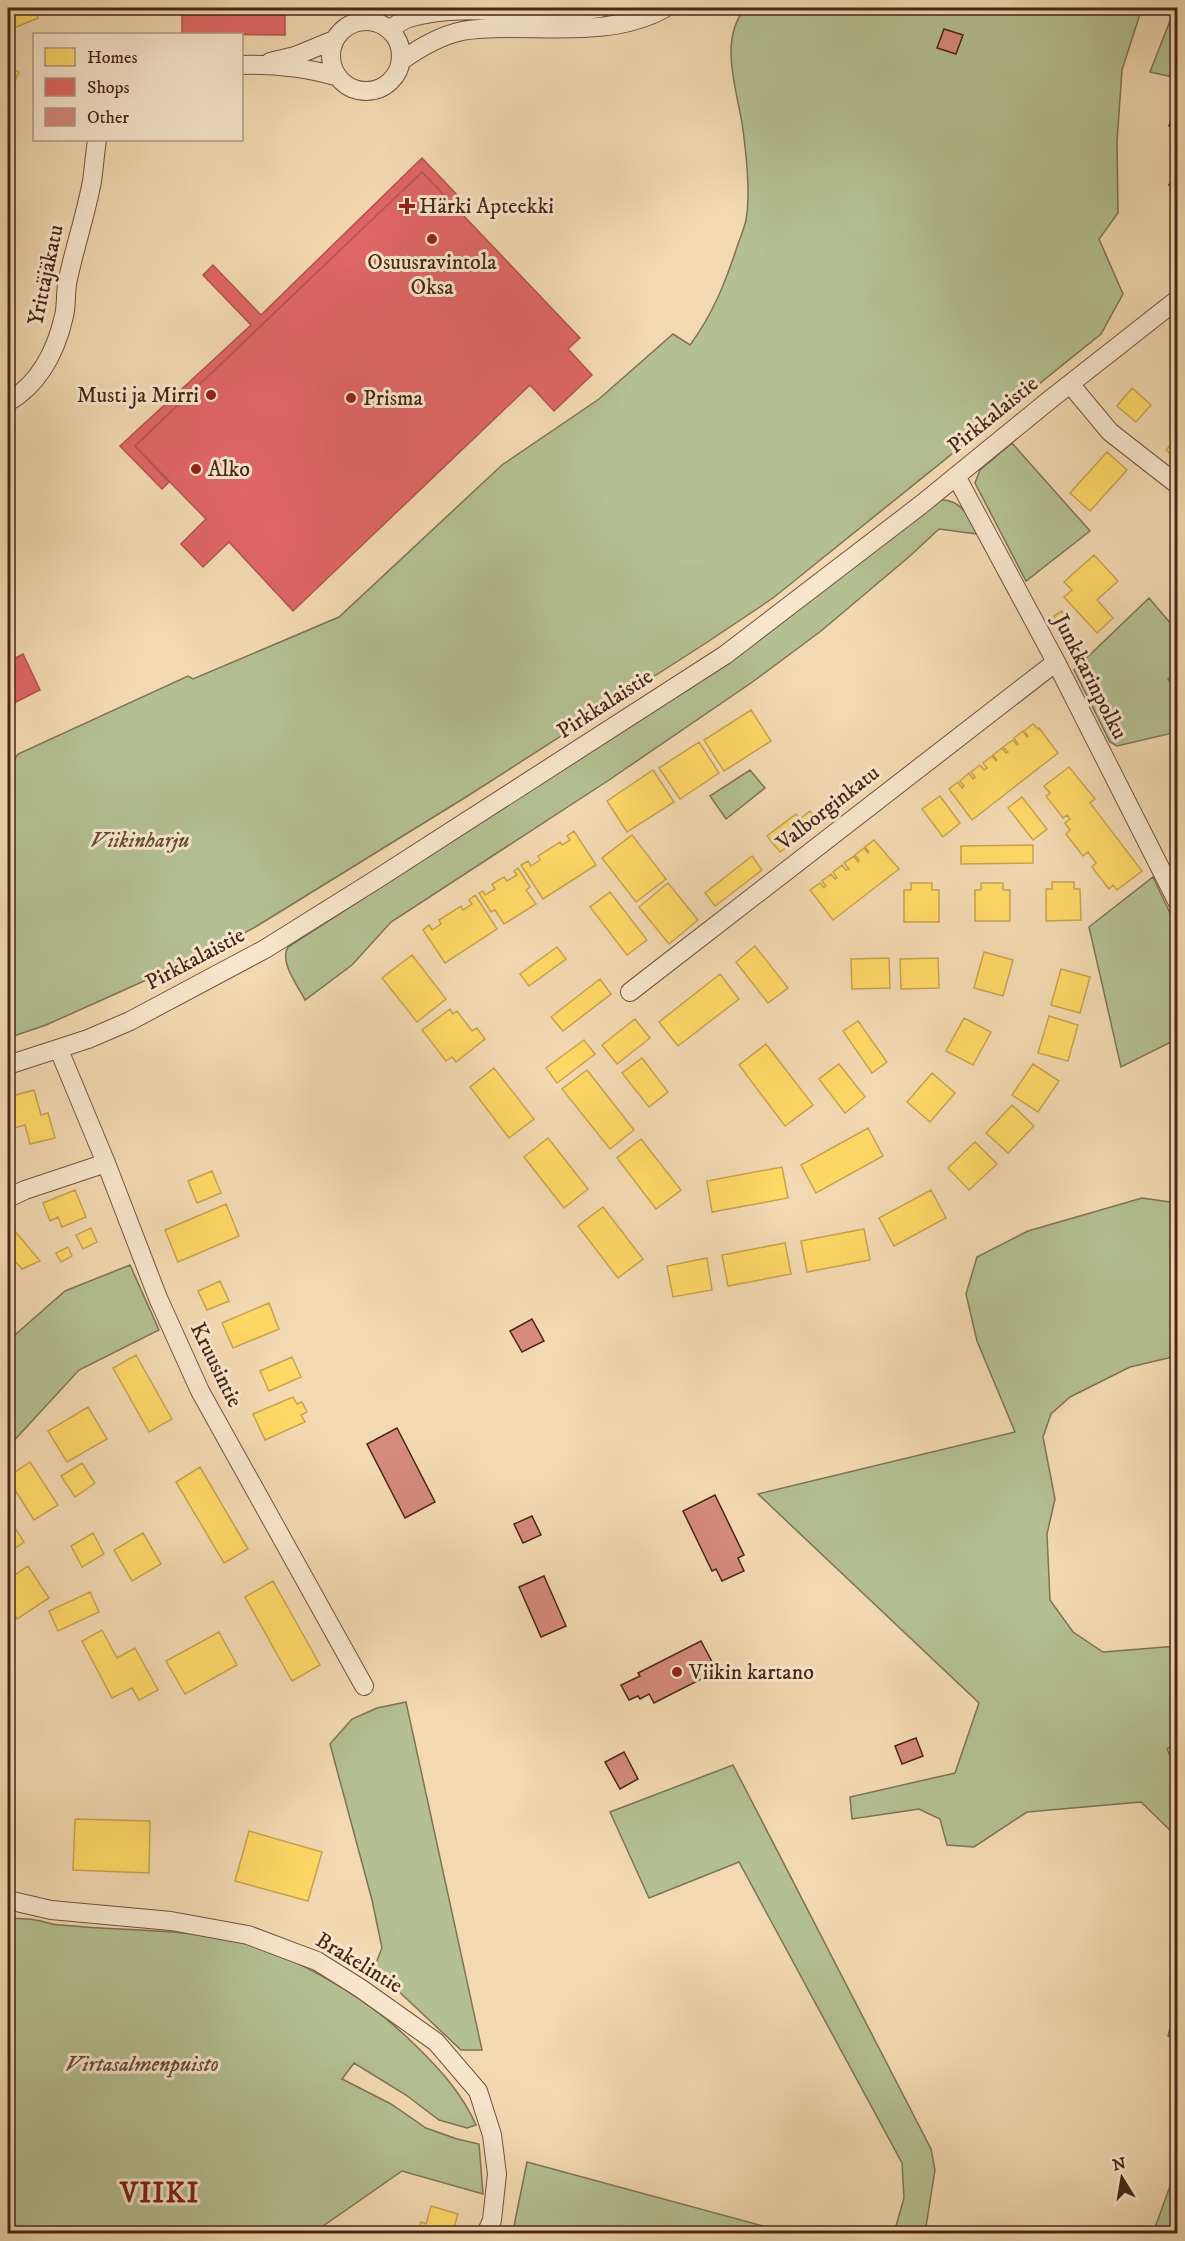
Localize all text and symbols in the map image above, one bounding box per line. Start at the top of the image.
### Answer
legend [33,33,243,141]
text: Homes [87,47,138,69]
text: Shops [87,77,130,99]
text: Other [87,107,129,129]
place label: Härki Apteekki [419,193,554,220]
marker: Härki Apteekki [400,199,414,213]
street label: Yrittäjäkatu [22,222,70,328]
marker: Osuusravintola Oksa [425,232,439,246]
place label: Osuusravintola Oksa [367,249,497,301]
street label: Pirkkalaistie [942,370,1044,460]
place label: Musti ja Mirri [77,382,199,409]
place label: Prisma [363,385,424,412]
marker: Musti ja Mirri [204,388,218,402]
marker: Prisma [344,391,358,405]
place label: Alko [208,456,250,483]
marker: Alko [189,462,203,476]
street label: Junkkarinpolku [1046,608,1133,744]
street label: Pirkkalaistie [552,663,658,745]
street label: Valborginkatu [770,759,885,857]
park label: Viikinharju [90,827,190,854]
street label: Pirkkalaistie [141,922,249,996]
street label: Kruusintie [184,1318,248,1412]
place label: Viikin kartano [688,1659,814,1686]
marker: Viikin kartano [670,1665,684,1679]
street label: Brakelintie [311,1927,407,1999]
park label: Virtasalmenpuisto [65,2051,219,2078]
north arrow [1092,2148,1152,2208]
text: N [1111,2153,1128,2175]
district label: VIIKI [119,2176,200,2211]

